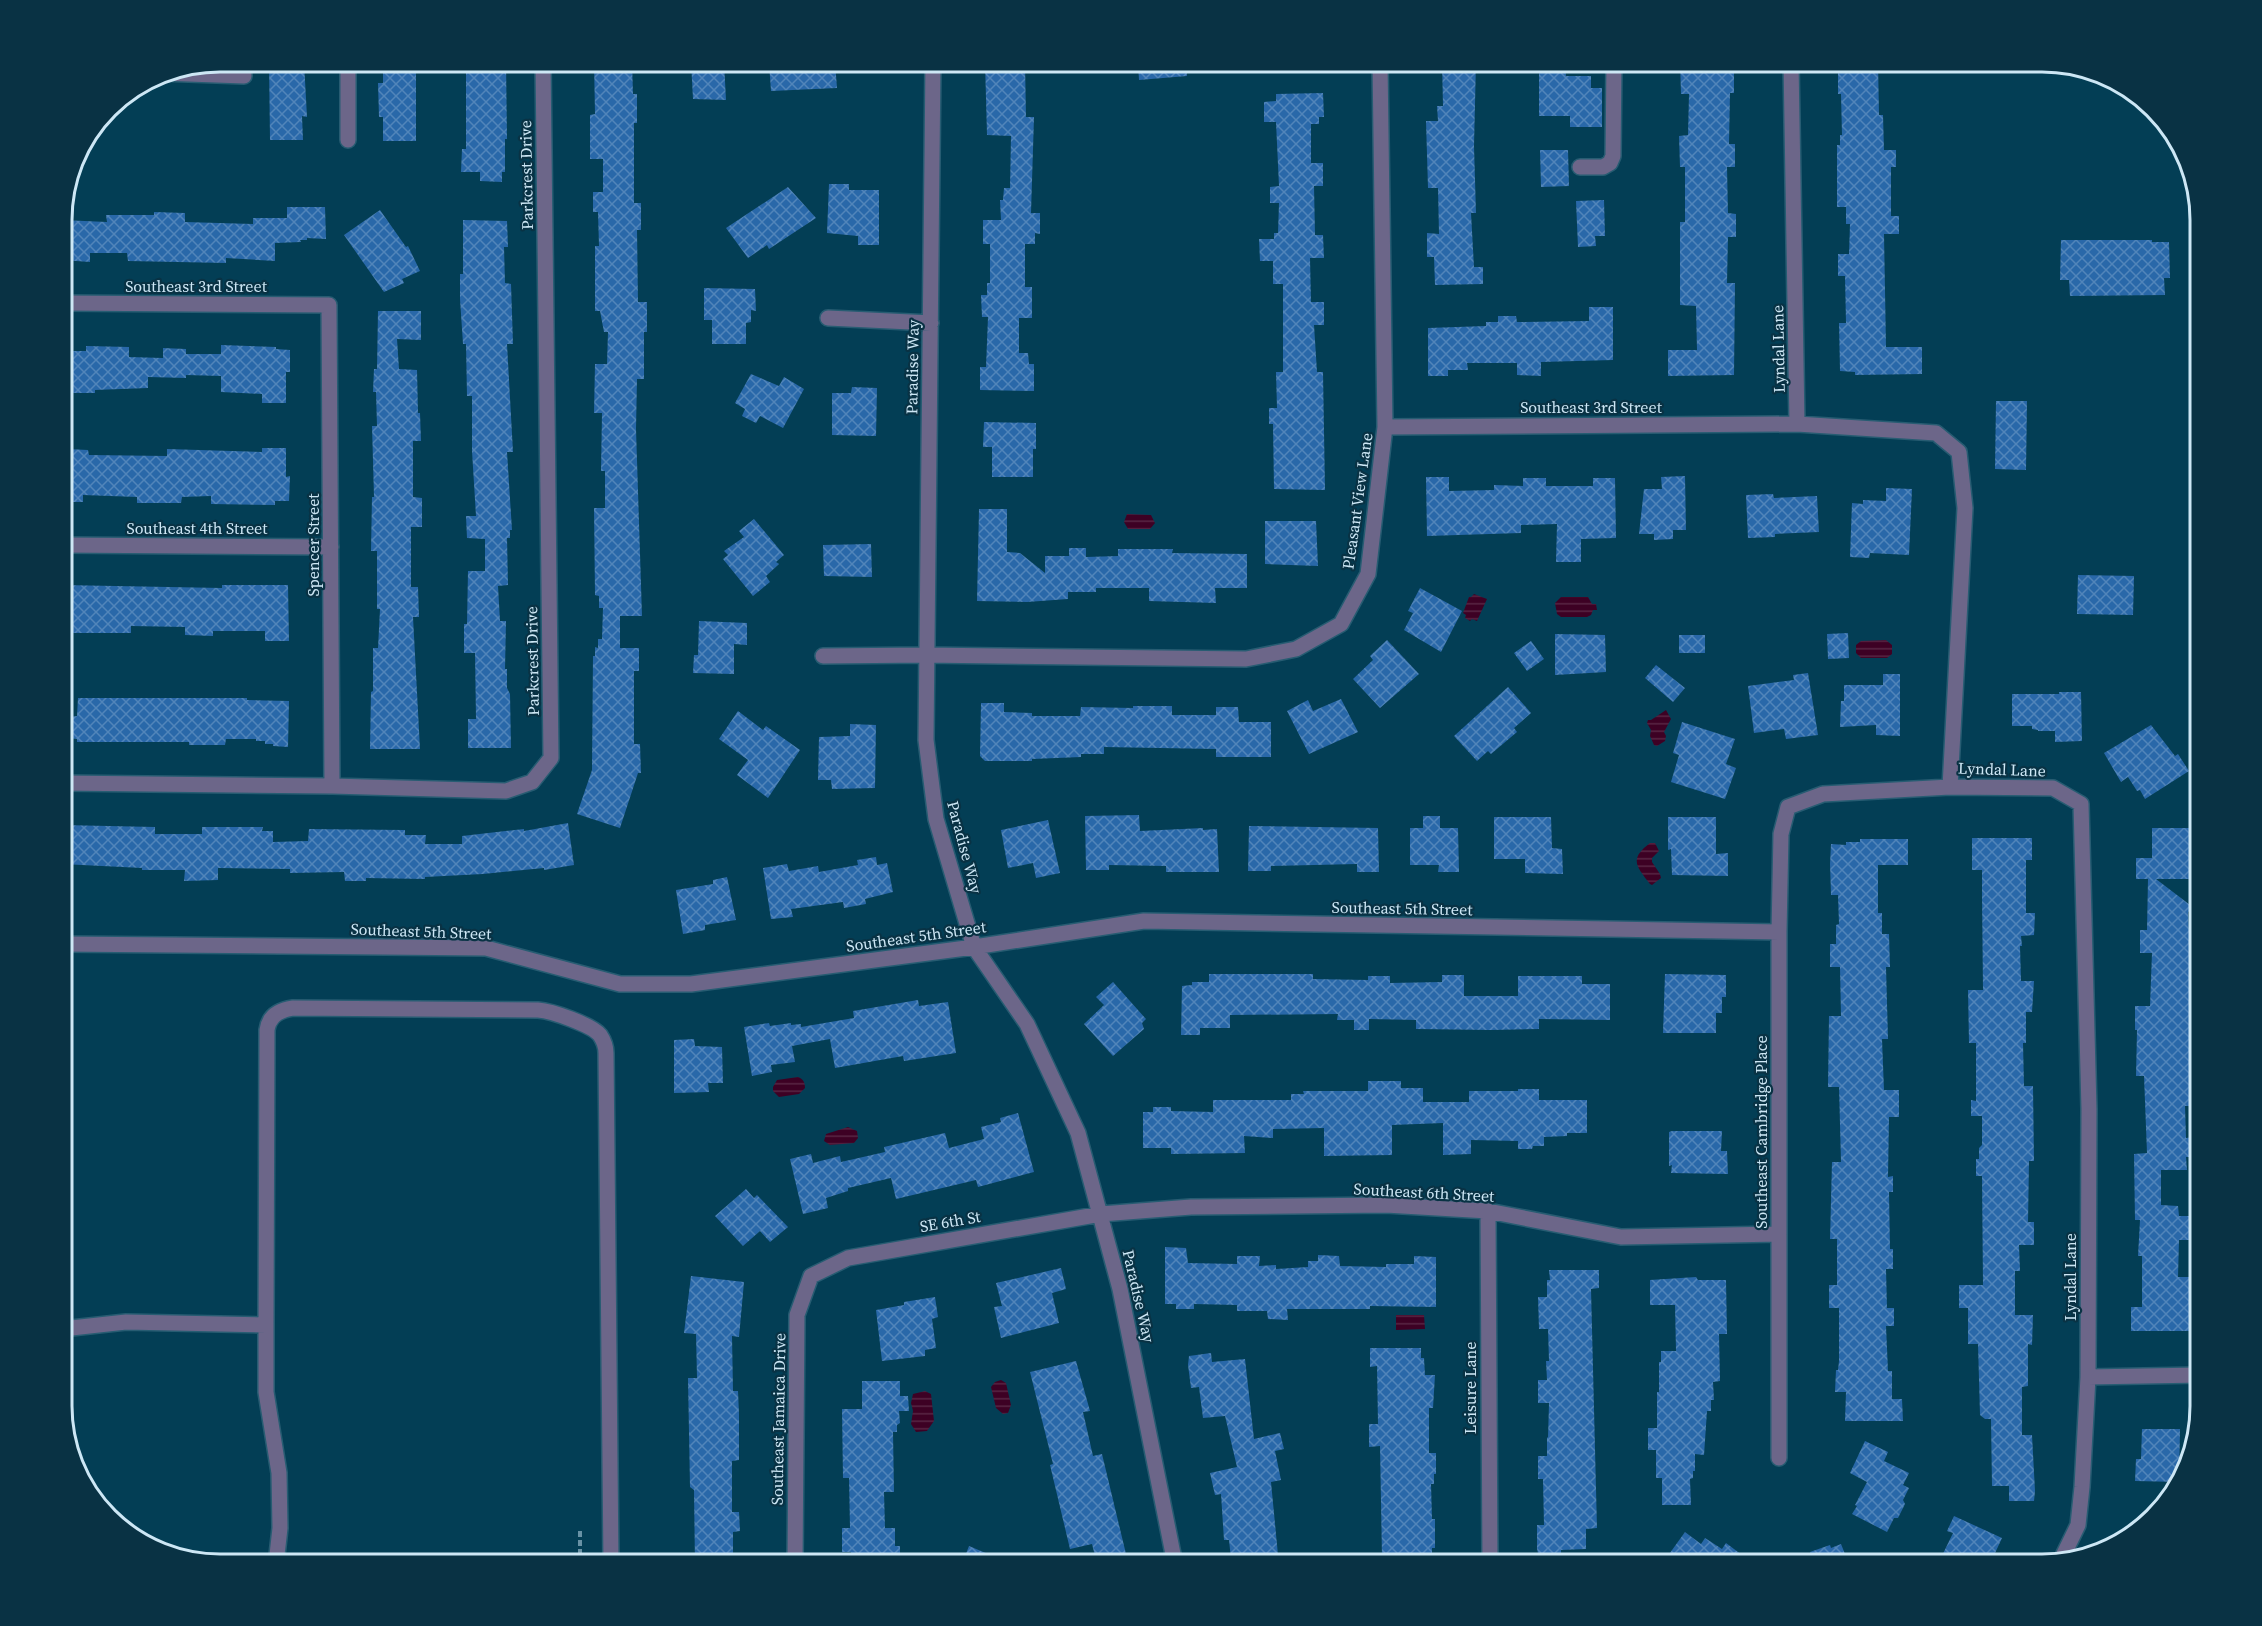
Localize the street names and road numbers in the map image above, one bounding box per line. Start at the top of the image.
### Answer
street label: Parkcrest Drive [514,120,538,230]
street label: Southeast 3rd Street [125,275,268,297]
street label: Lyndal Lane [1766,305,1790,393]
street label: Paradise Way [900,319,924,415]
street label: Southeast 3rd Street [1520,396,1663,418]
street label: Pleasant View Lane [1337,431,1377,571]
street label: Spencer Street [302,493,324,597]
street label: Southeast 4th Street [127,517,268,539]
street label: Parkcrest Drive [520,606,544,716]
street label: Lyndal Lane [1958,756,2046,782]
street label: Paradise Way [942,798,988,896]
street label: Southeast 5th Street [1331,896,1473,920]
street label: Southeast 5th Street [845,915,988,957]
street label: Southeast 5th Street [350,918,493,944]
street label: Southeast Cambridge Place [1750,1035,1772,1229]
street label: Southeast 6th Street [1353,1177,1496,1207]
street label: SE 6th St [918,1205,983,1237]
street label: Lyndal Lane [2059,1233,2081,1321]
street label: Paradise Way [1118,1247,1161,1345]
street label: Southeast Jamaica Drive [765,1333,791,1505]
street label: Leisure Lane [1459,1342,1481,1434]

